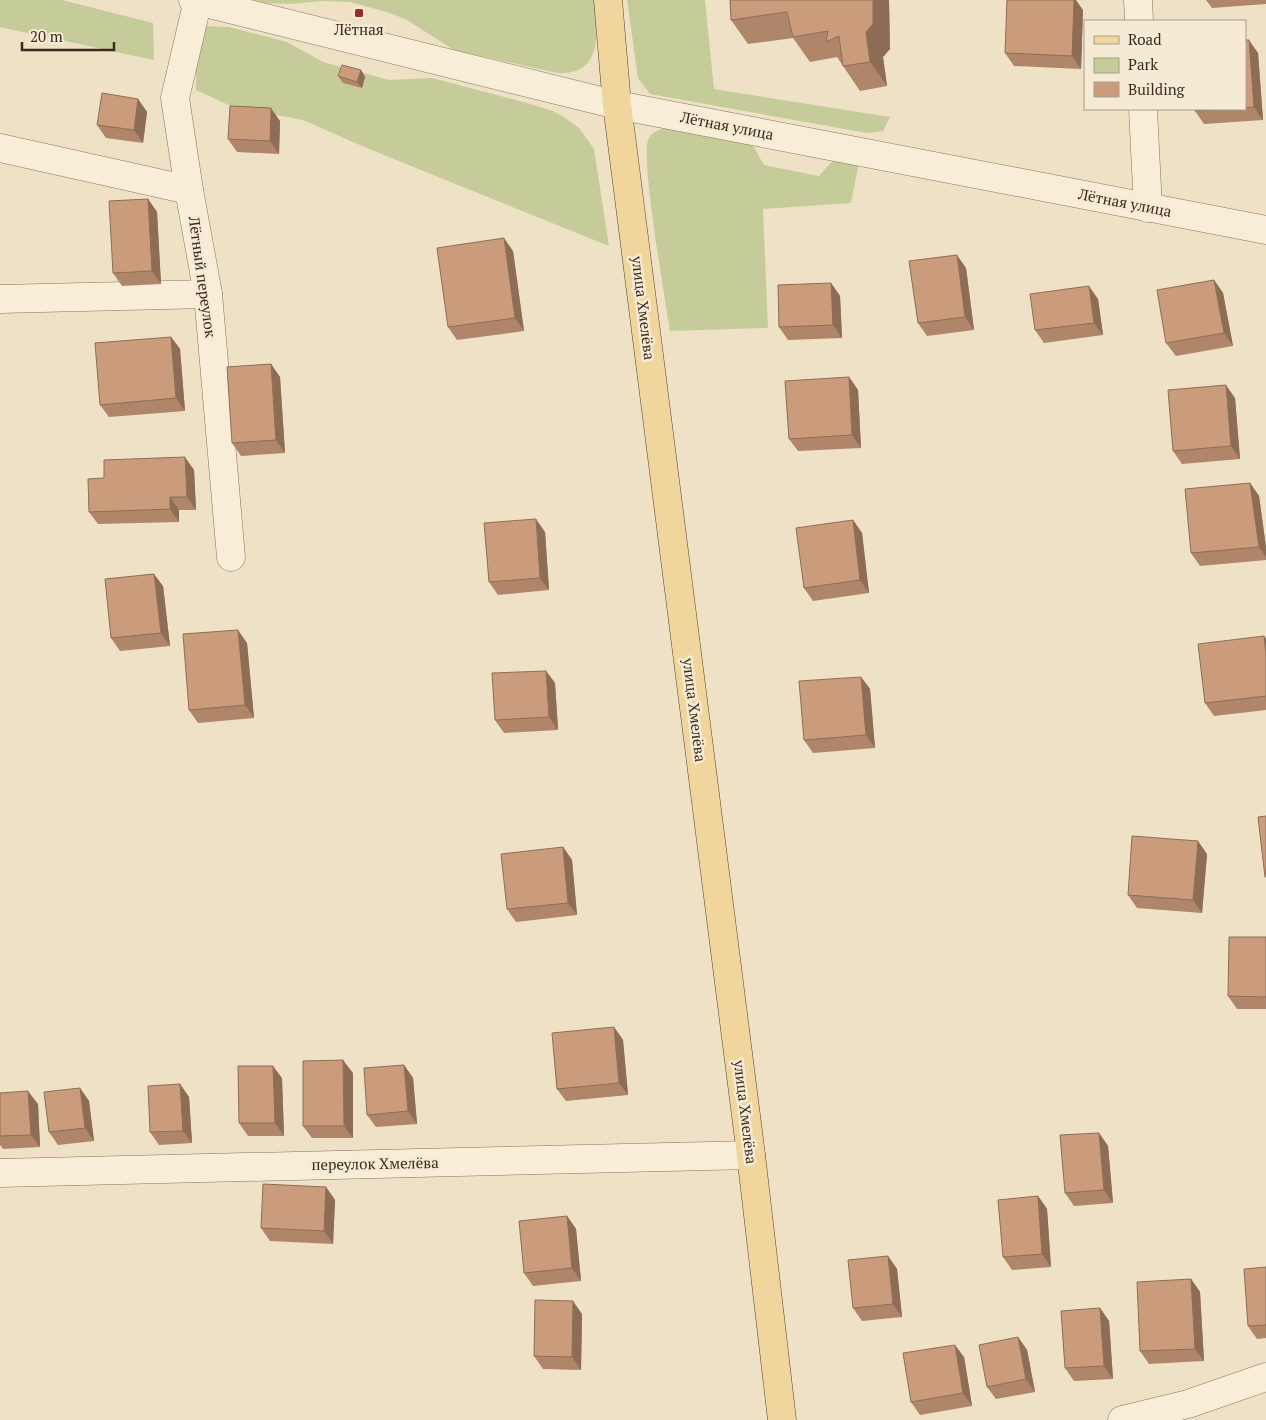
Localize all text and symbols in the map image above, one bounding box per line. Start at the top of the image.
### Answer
marker: Лётная [353,7,365,19]
place label: Лётная [333,19,384,39]
scale bar [22,20,115,52]
legend [1084,20,1246,110]
text: 20 m [30,26,63,46]
text: Road [1128,29,1161,49]
text: Park [1128,54,1158,74]
text: Building [1128,79,1186,99]
street label: Лётная улица [678,106,776,144]
street label: Лётная улица [1076,183,1174,221]
street label: Лётный переулок [184,214,222,340]
street label: улица Хмелёва [628,254,660,361]
street label: улица Хмелёва [679,656,711,763]
street label: улица Хмелёва [730,1058,762,1165]
street label: переулок Хмелёва [311,1152,439,1174]

